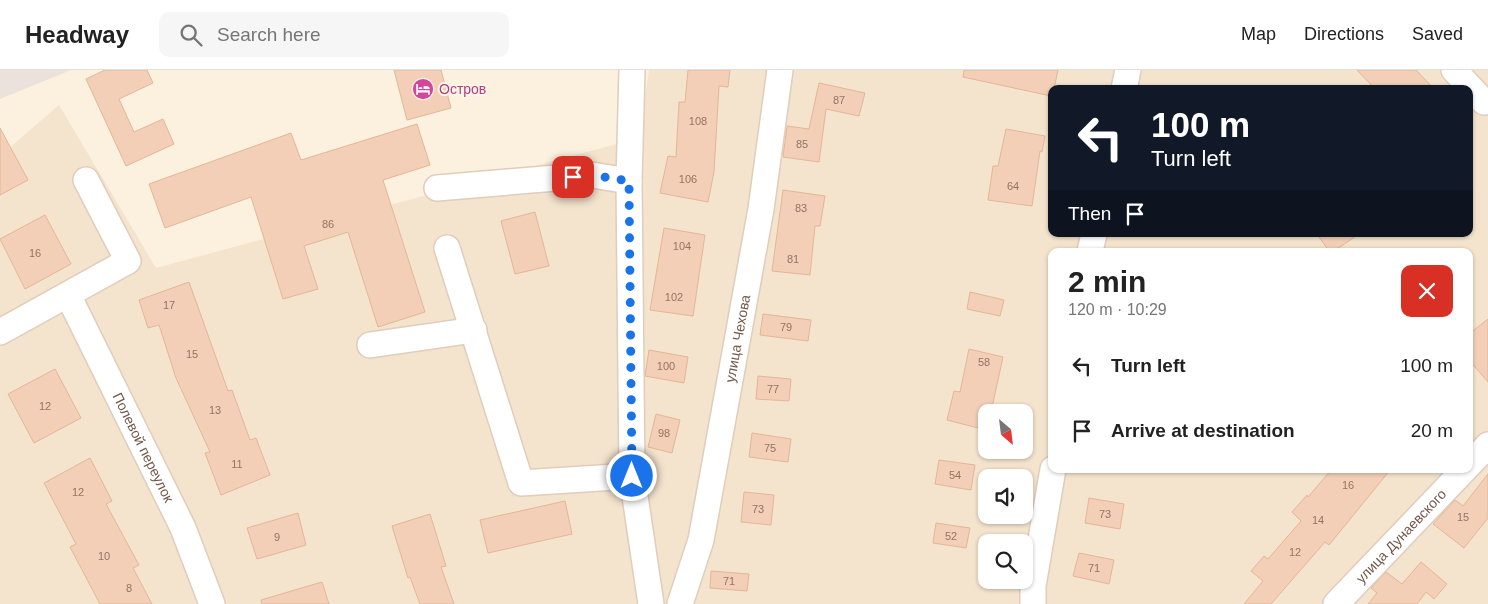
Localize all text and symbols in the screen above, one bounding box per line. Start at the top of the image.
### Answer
search box [159,12,509,57]
text: Headway [25,21,129,48]
icon: search [177,21,205,49]
text: Search here [217,24,321,45]
text: Map [1241,24,1276,44]
text: Directions [1304,24,1384,44]
text: Saved [1412,24,1463,44]
hotel icon: Остров [411,77,435,101]
place label: Остров [439,81,486,97]
house number: 87 [833,94,845,106]
icon: left [1068,105,1133,170]
text: 100 m [1151,105,1250,144]
house number: 108 [689,115,707,127]
house number: 85 [796,138,808,150]
text: Turn left [1151,146,1231,171]
pin [552,156,594,198]
icon: arrive [559,163,587,191]
house number: 106 [679,173,697,185]
house number: 64 [1007,180,1019,192]
icon: arrive [1121,200,1149,228]
house number: 83 [795,202,807,214]
text: Then [1068,203,1111,224]
house number: 86 [322,218,334,230]
house number: 104 [673,240,691,252]
house number: 16 [29,247,41,259]
house number: 81 [787,253,799,265]
text: 2 min [1068,265,1146,298]
button: close [1401,265,1453,317]
house number: 102 [665,291,683,303]
street label: улица Чехова [722,293,753,384]
house number: 17 [163,299,175,311]
text: 120 m · 10:29 [1068,301,1167,318]
house number: 79 [780,321,792,333]
house number: 15 [186,348,198,360]
icon: left [1068,352,1096,380]
text: Turn left [1111,355,1186,376]
text: 100 m [1400,355,1453,376]
house number: 58 [978,356,990,368]
house number: 100 [657,360,675,372]
house number: 77 [767,383,779,395]
street label: Полевой переулок [109,390,177,506]
house number: 12 [39,400,51,412]
house number: 13 [209,404,221,416]
north arrow [978,404,1032,459]
map controls [978,404,1033,589]
icon: arrive [1068,417,1096,445]
text: Arrive at destination [1111,420,1295,441]
text: 20 m [1411,420,1453,441]
house number: 98 [658,427,670,439]
house number: 75 [764,442,776,454]
position arrow [605,449,657,501]
house number: 11 [231,458,243,470]
house number: 54 [949,469,961,481]
button: sound [978,469,1033,524]
house number: 16 [1342,479,1354,491]
house number: 12 [72,486,84,498]
street label: улица Дунаевского [1352,486,1450,586]
house number: 73 [752,503,764,515]
house number: 73 [1099,508,1111,520]
house number: 15 [1457,511,1469,523]
house number: 14 [1312,514,1324,526]
house number: 52 [945,530,957,542]
house number: 9 [274,531,280,543]
button: search [978,534,1033,589]
house number: 12 [1289,546,1301,558]
house number: 10 [98,550,110,562]
house number: 71 [1088,562,1100,574]
house number: 71 [723,575,735,587]
house number: 8 [126,582,132,594]

